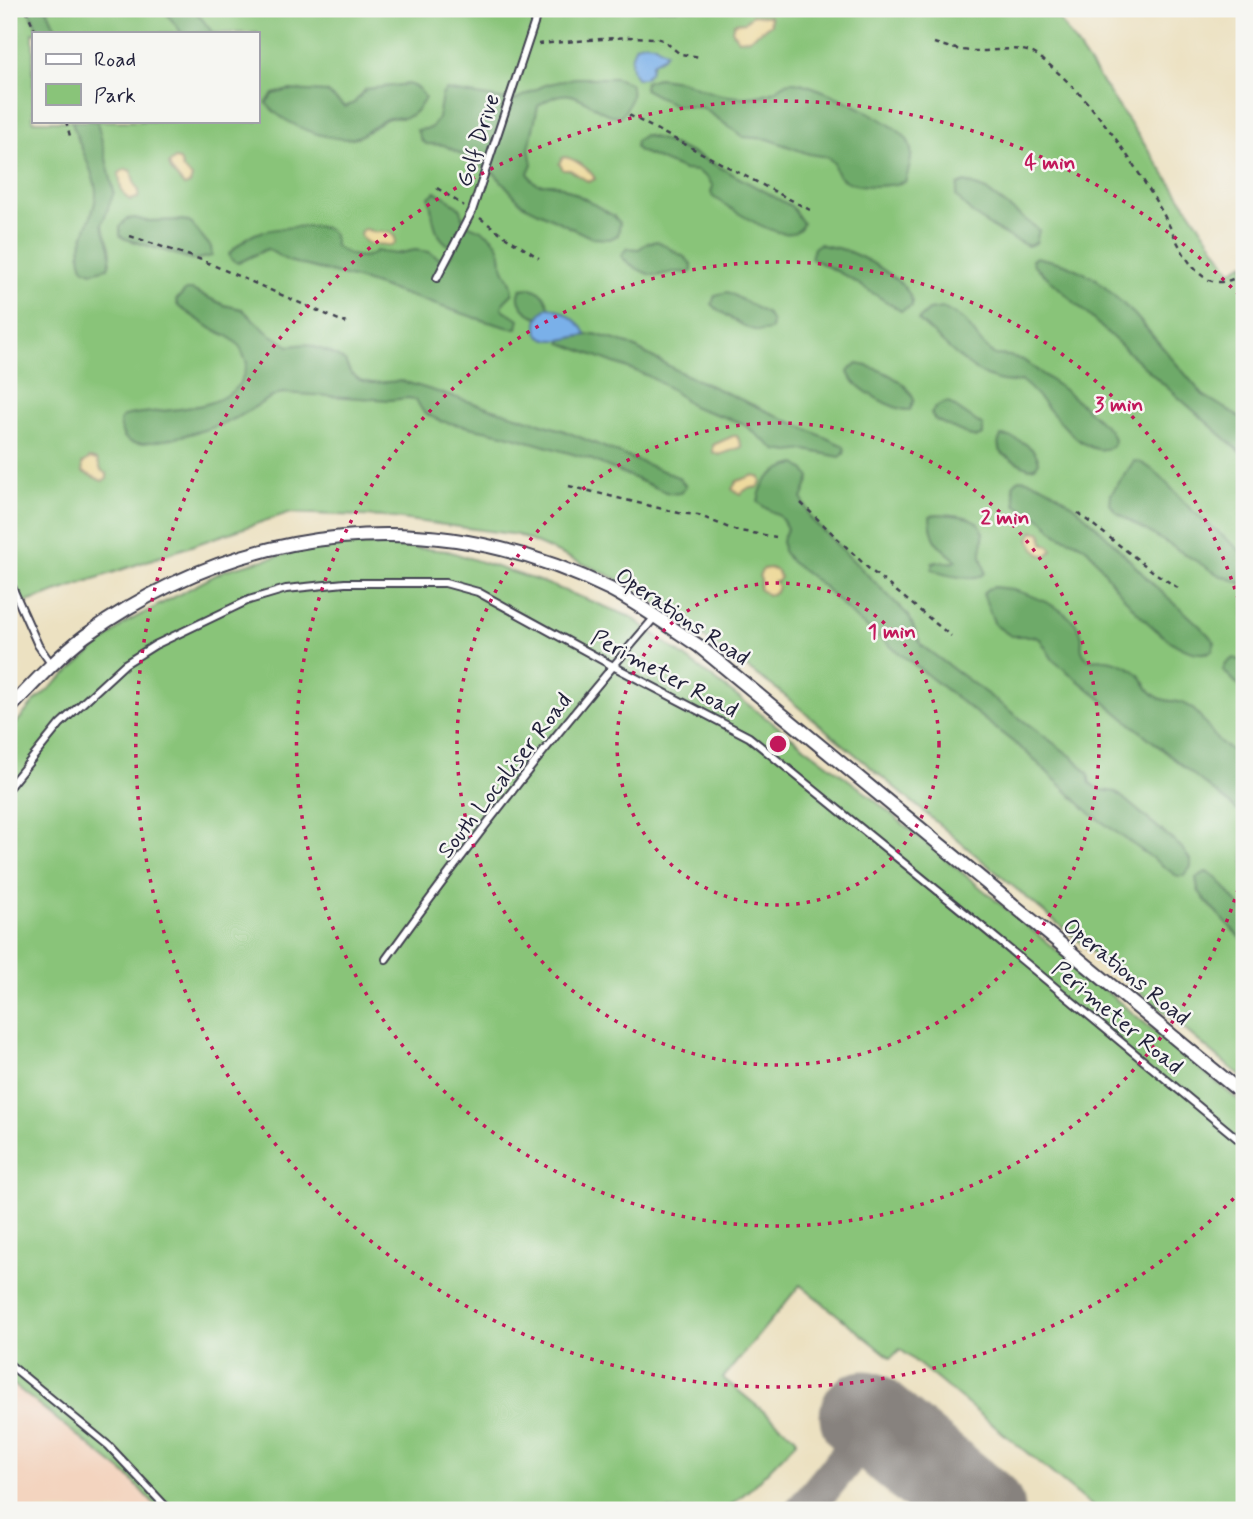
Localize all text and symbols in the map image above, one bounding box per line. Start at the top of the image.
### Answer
legend [32,32,259,122]
text: Road [94,46,136,74]
text: Park [94,82,136,110]
street label: Golf Drive [450,90,508,191]
text: 4 min [1024,149,1076,177]
text: 3 min [1095,391,1143,419]
text: 2 min [980,504,1030,532]
street label: Operations Road [609,562,755,674]
text: 1 min [868,618,916,646]
street label: Perimeter Road [585,623,743,726]
street label: South Localiser Road [432,687,580,865]
centre of rings [766,732,790,756]
street label: Operations Road [1056,912,1196,1033]
street label: Perimeter Road [1045,955,1189,1082]

